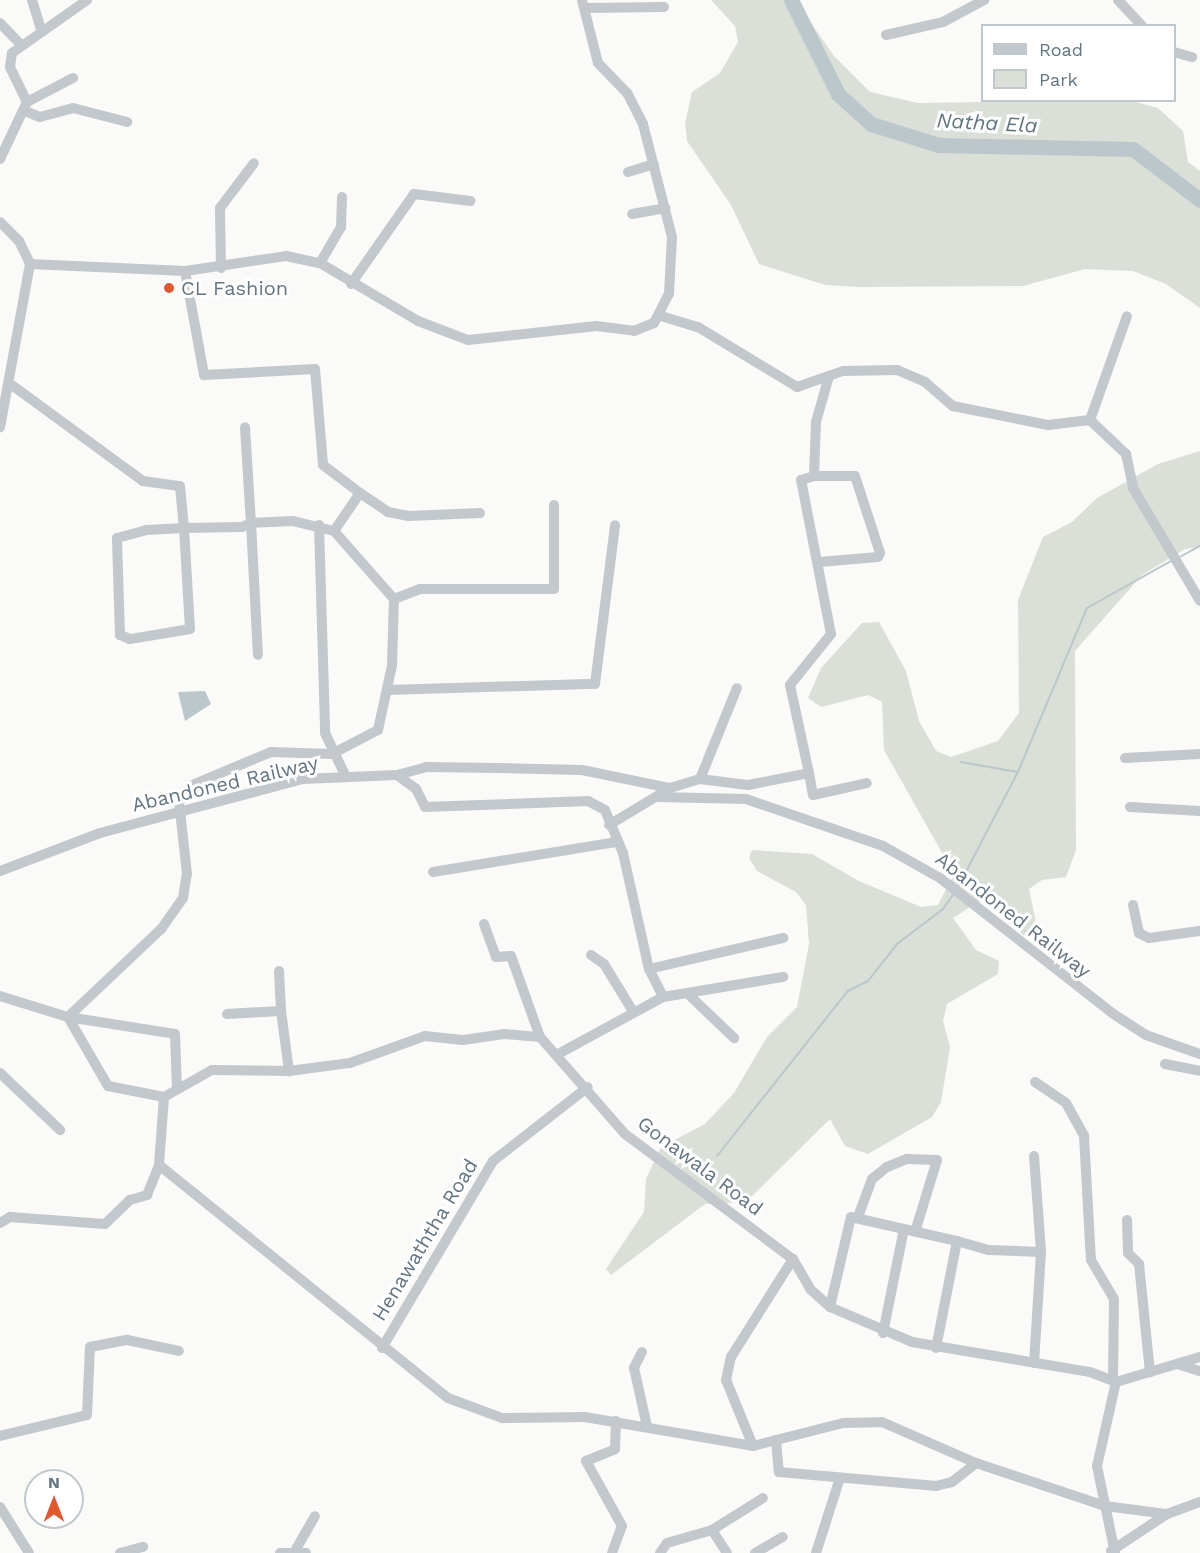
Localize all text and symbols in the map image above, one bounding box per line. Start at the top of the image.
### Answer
legend [981,24,1176,102]
text: Road [1039,39,1083,60]
text: Park [1039,69,1078,90]
water label: Natha Ela [936,108,1038,138]
place label: CL Fashion [181,276,289,300]
marker: CL Fashion [162,281,176,295]
street label: Abandoned Railway [129,751,321,817]
street label: Abandoned Railway [931,847,1095,983]
street label: Gonawala Road [633,1111,767,1221]
street label: Henawaththa Road [367,1154,483,1326]
north arrow [24,1469,84,1529]
text: N [48,1473,60,1492]

